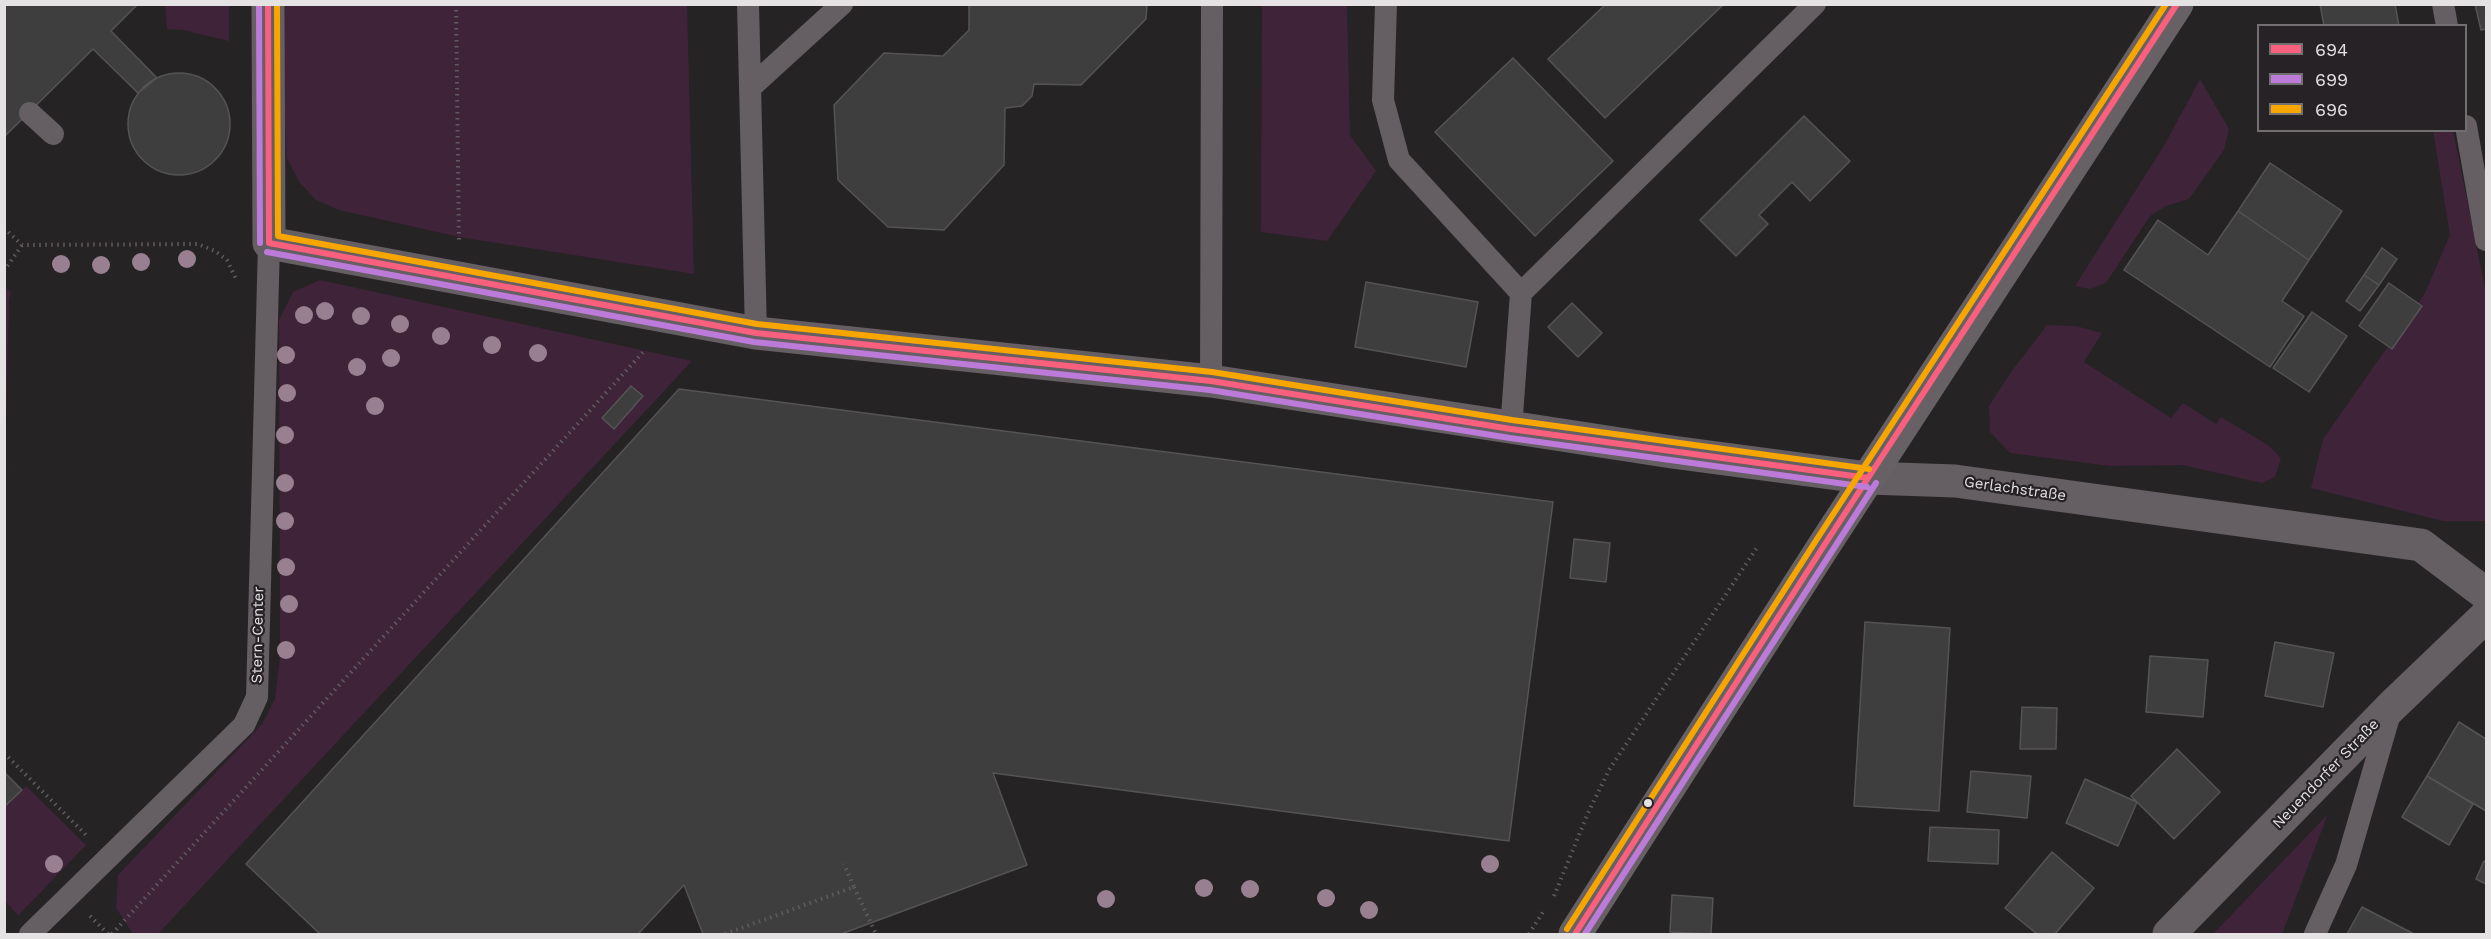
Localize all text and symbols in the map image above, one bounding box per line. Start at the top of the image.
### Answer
legend [2257,24,2467,132]
text: 694 [2315,39,2348,60]
text: 699 [2315,69,2348,90]
text: 696 [2315,99,2348,120]
street label: Gerlachstraße [1963,473,2067,505]
street label: Stern-Center [248,586,268,684]
street label: Neuendorfer Straße [2269,716,2383,832]
unlabelled marker [1642,797,1654,809]

